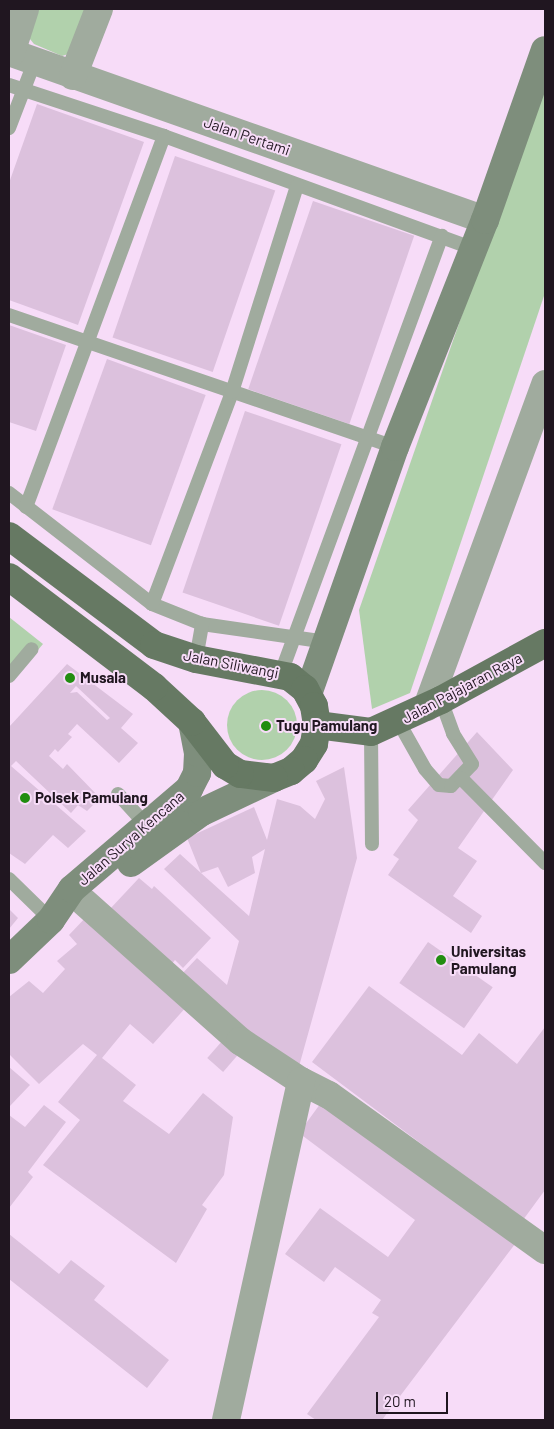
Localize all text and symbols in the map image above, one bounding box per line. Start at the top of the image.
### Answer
street label: Jalan Pertami [201,113,293,159]
street label: Jalan Siliwangi [182,646,280,682]
street label: Jalan Pajajaran Raya [399,649,525,727]
place label: Musala [80,669,126,687]
marker: Musala [64,672,76,684]
place label: Tugu Pamulang [276,717,377,735]
marker: Tugu Pamulang [260,720,272,732]
street label: Jalan Surya Kencana [74,787,188,889]
place label: Polsek Pamulang [35,789,148,807]
marker: Polsek Pamulang [19,792,31,804]
place label: Universitas Pamulang [451,942,526,977]
marker: Universitas Pamulang [435,954,447,966]
scale bar [379,1382,452,1414]
text: 20 m [384,1392,416,1410]

